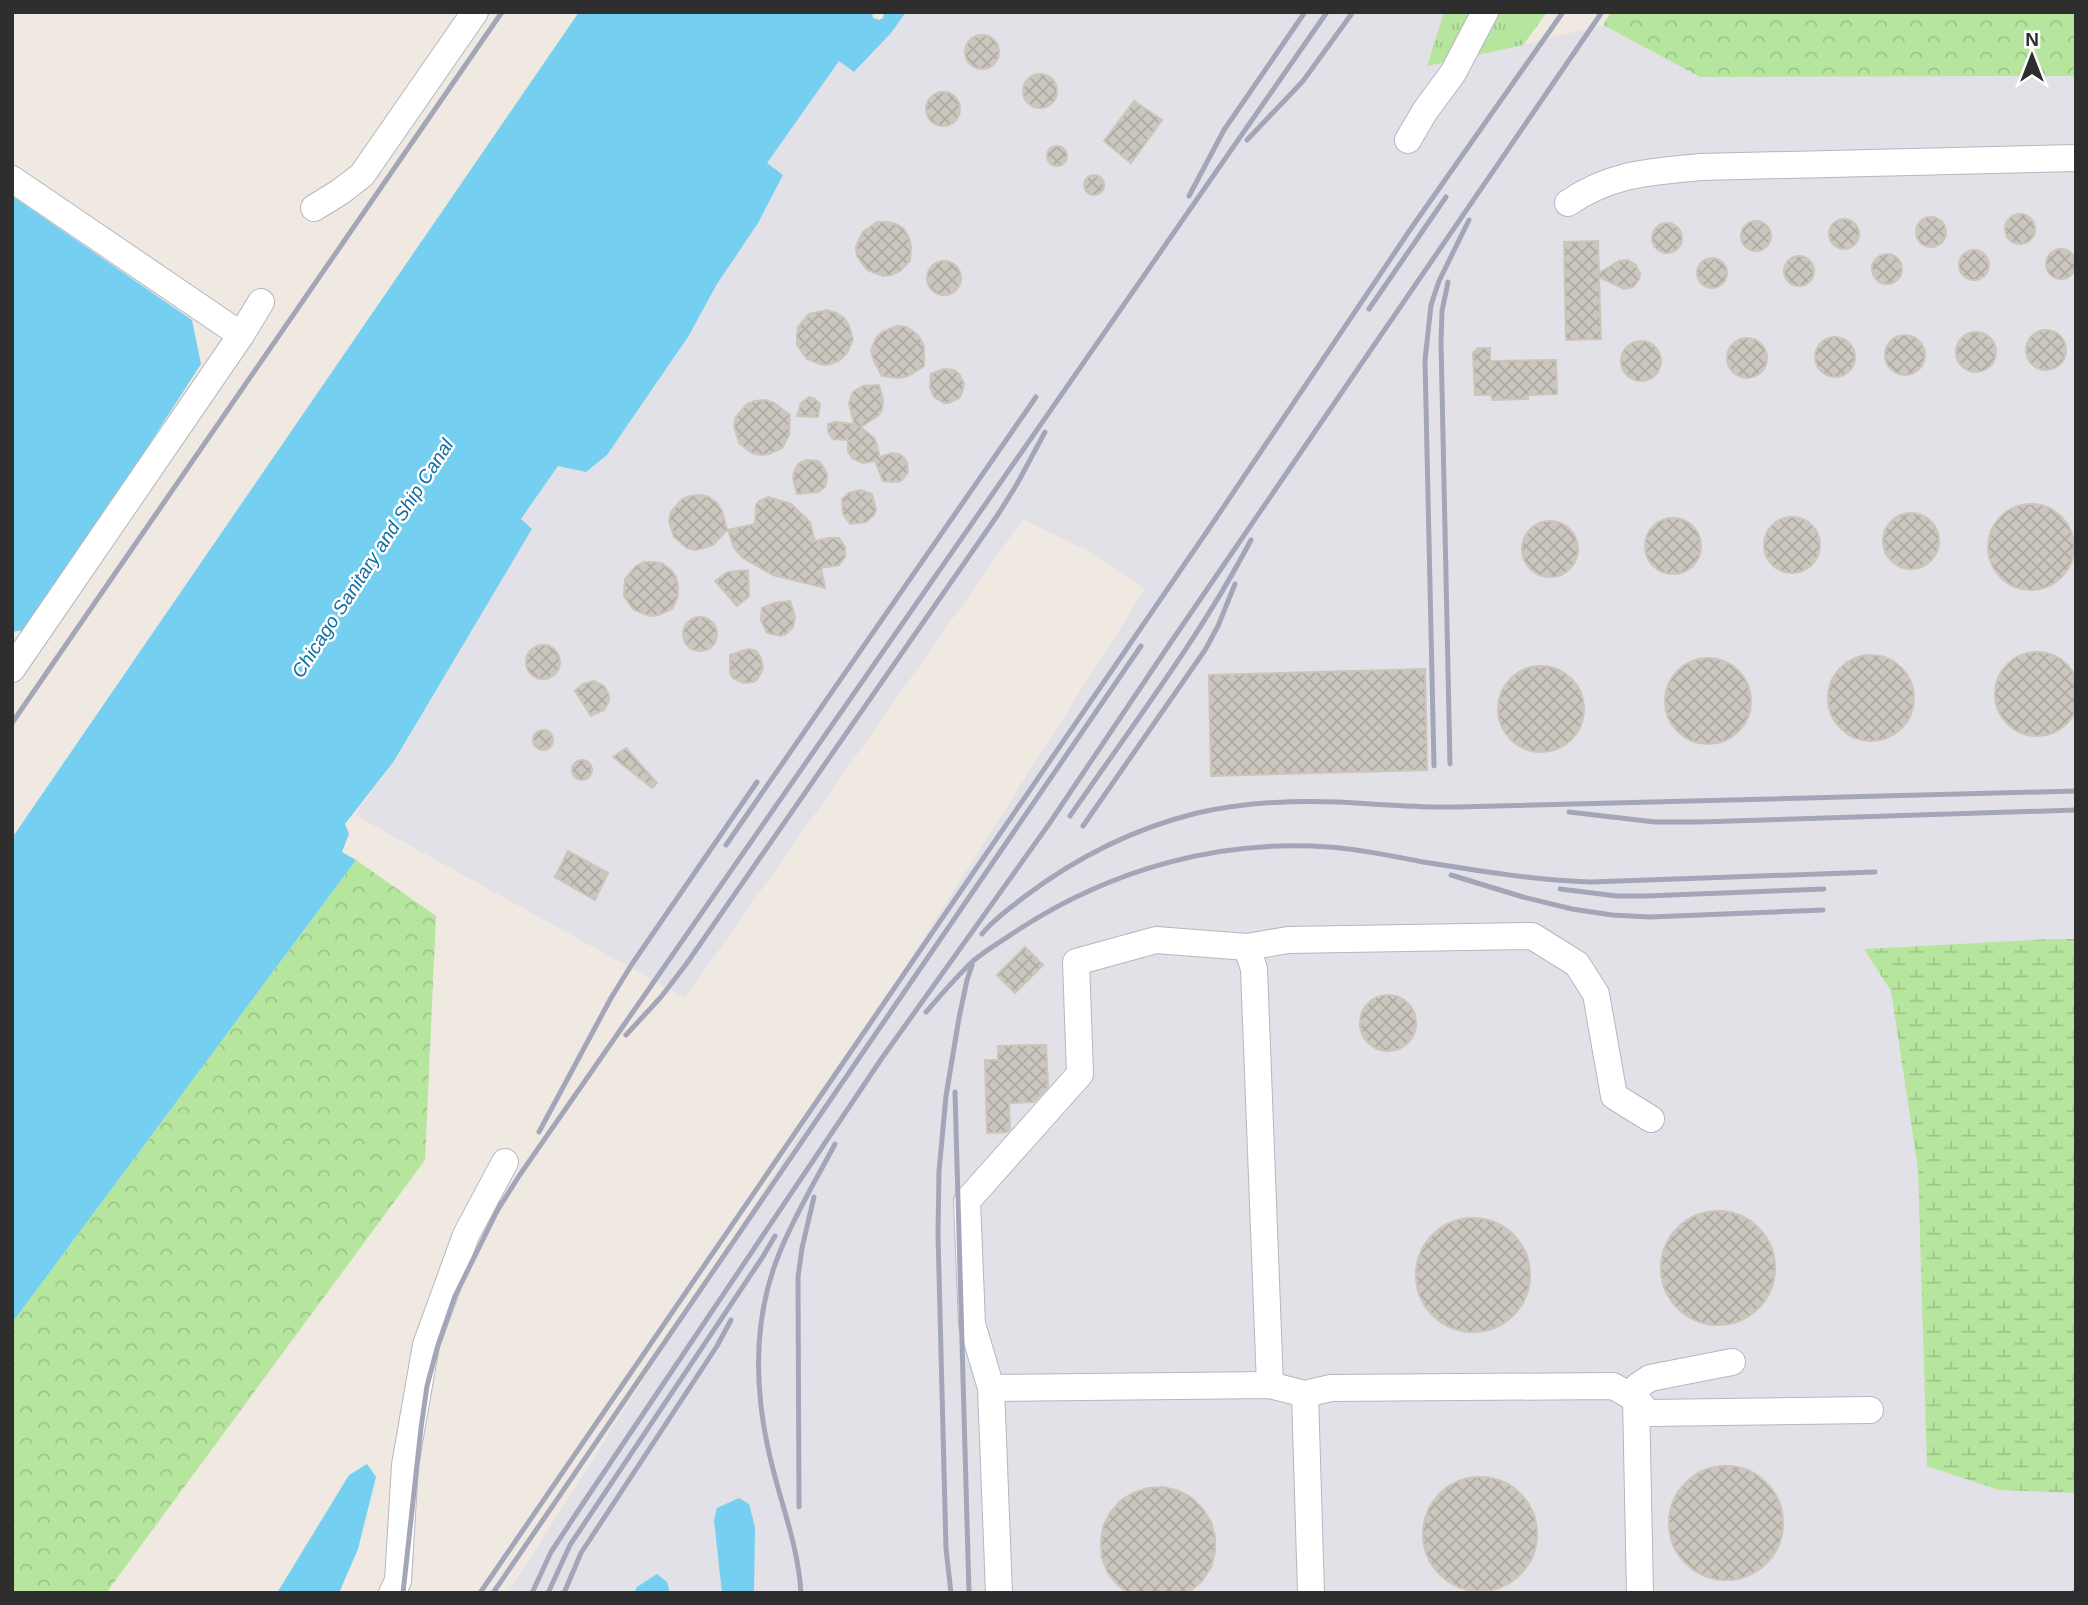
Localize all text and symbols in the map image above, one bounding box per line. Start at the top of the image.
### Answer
north arrow [1997,21,2067,91]
text: N [2025,29,2039,50]
water label: Chicago Sanitary and Ship Canal [287,435,458,681]

